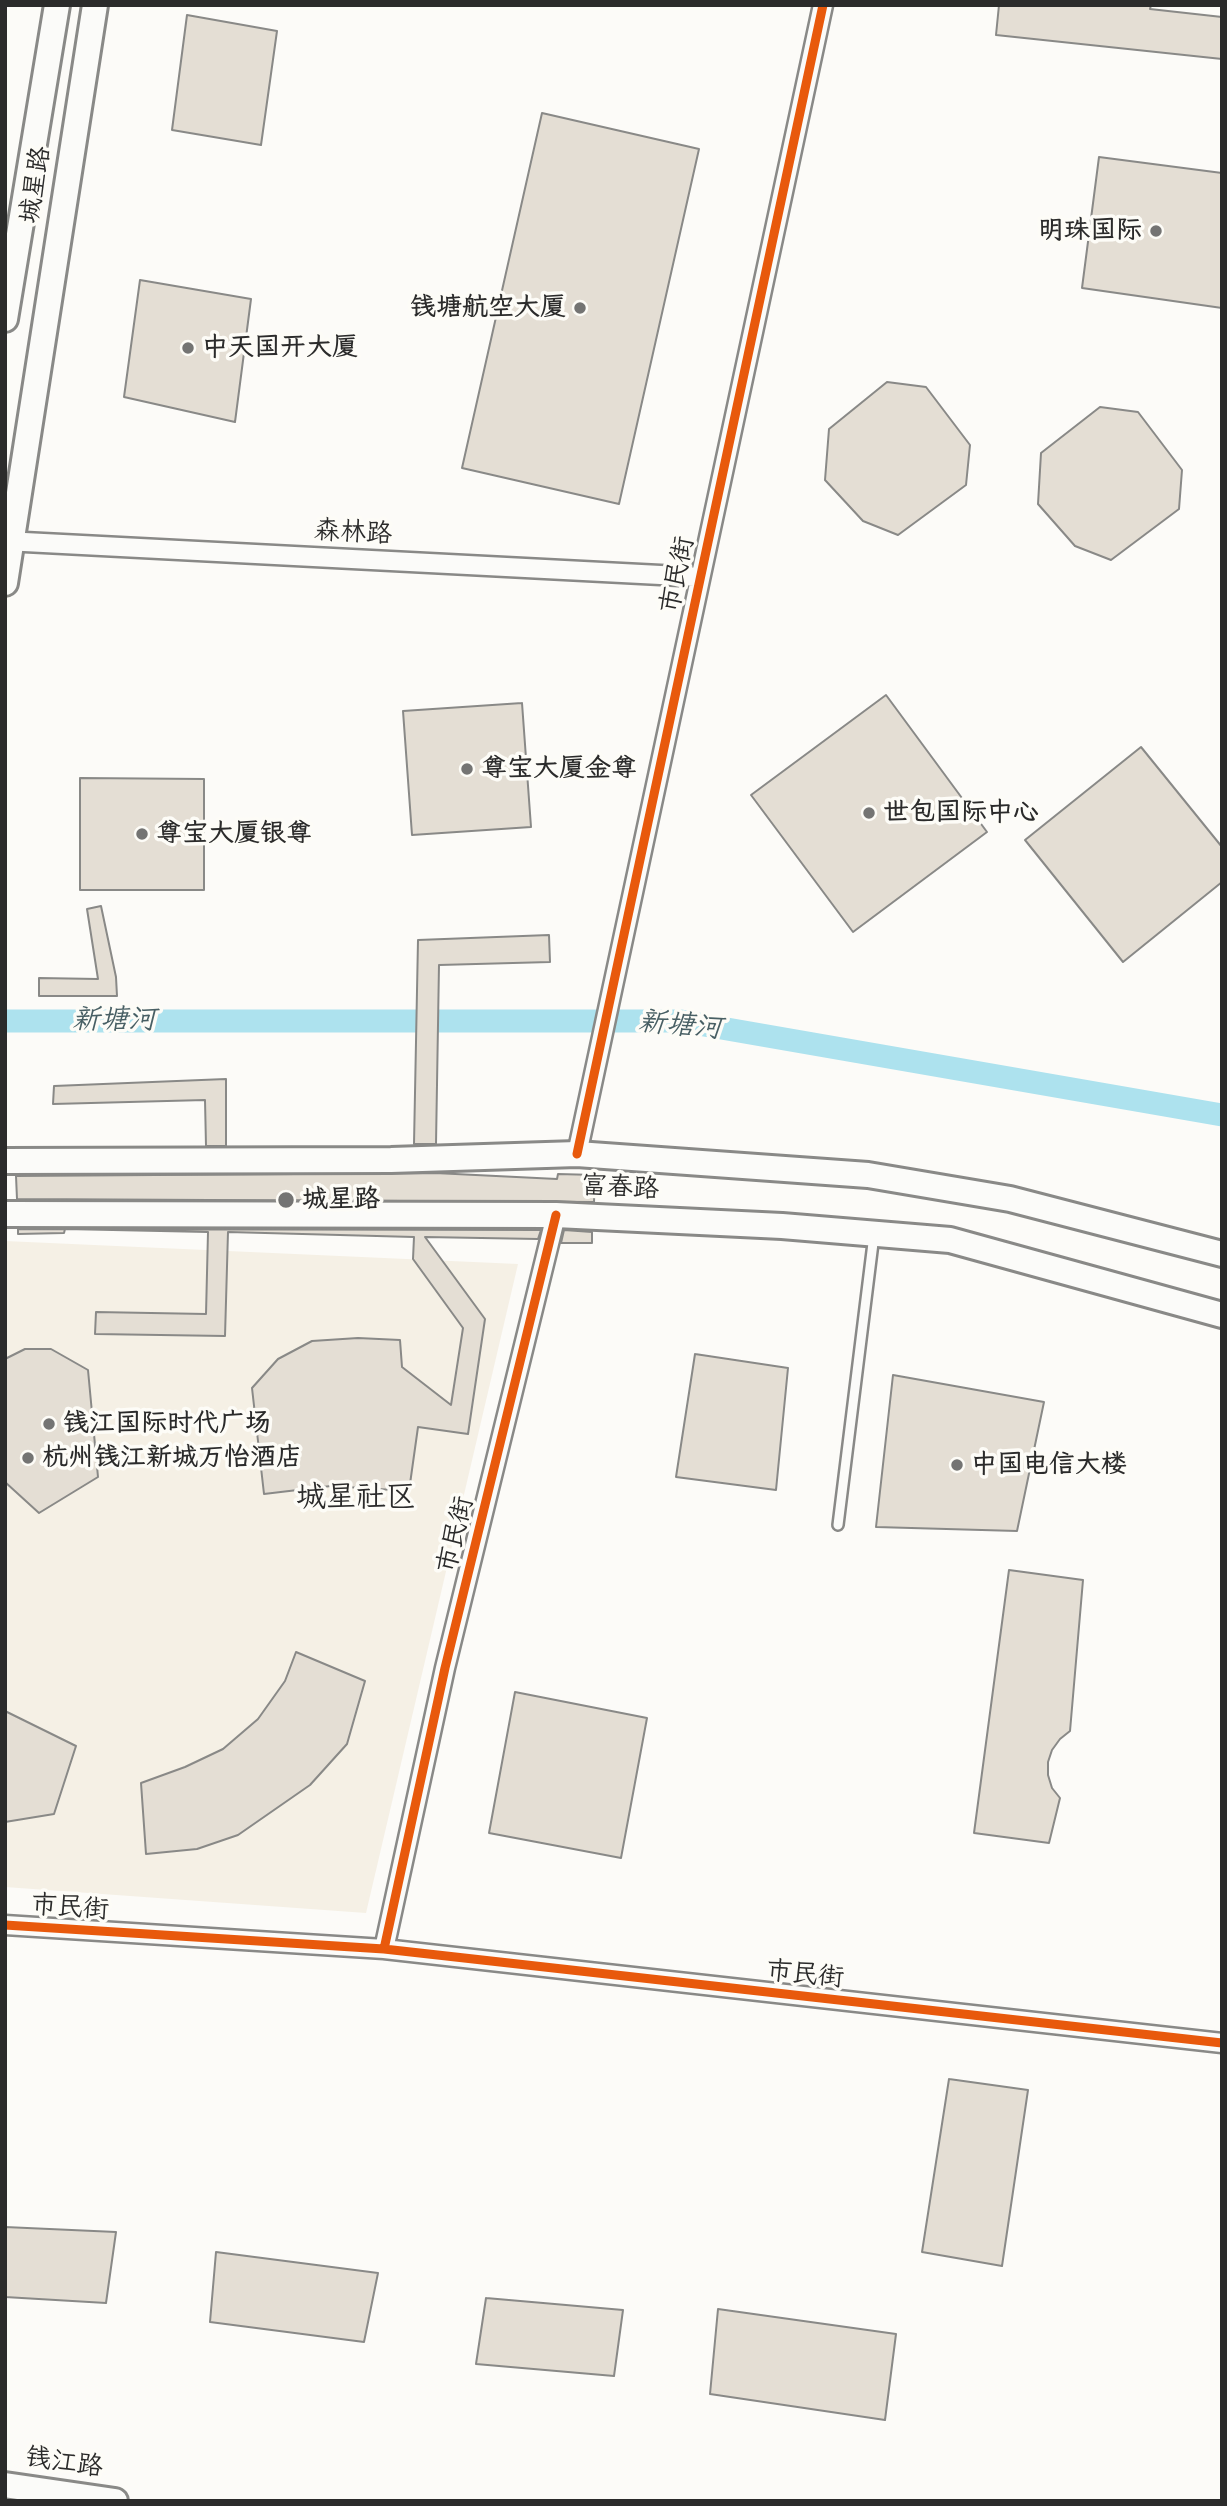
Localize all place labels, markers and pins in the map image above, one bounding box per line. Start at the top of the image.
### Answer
place label: 明珠国际 [1038,215,1142,247]
marker: 明珠国际 [1148,223,1164,239]
place label: 钱塘航空大厦 [410,292,566,324]
marker: 钱塘航空大厦 [572,300,588,316]
place label: 中天国开大厦 [202,332,358,364]
marker: 中天国开大厦 [180,340,196,356]
place label: 尊宝大厦金尊 [481,753,637,785]
marker: 尊宝大厦金尊 [459,761,475,777]
place label: 世包国际中心 [883,797,1039,829]
marker: 世包国际中心 [861,805,877,821]
place label: 尊宝大厦银尊 [156,818,312,850]
marker: 尊宝大厦银尊 [134,826,150,842]
place label: 城星路 [302,1184,380,1216]
marker: 城星路 [276,1190,296,1210]
place label: 钱江国际时代广场 [63,1408,271,1440]
marker: 钱江国际时代广场 [41,1416,57,1432]
place label: 杭州钱江新城万怡酒店 [42,1442,302,1474]
place label: 中国电信大楼 [971,1449,1127,1481]
marker: 杭州钱江新城万怡酒店 [20,1450,36,1466]
marker: 中国电信大楼 [949,1457,965,1473]

